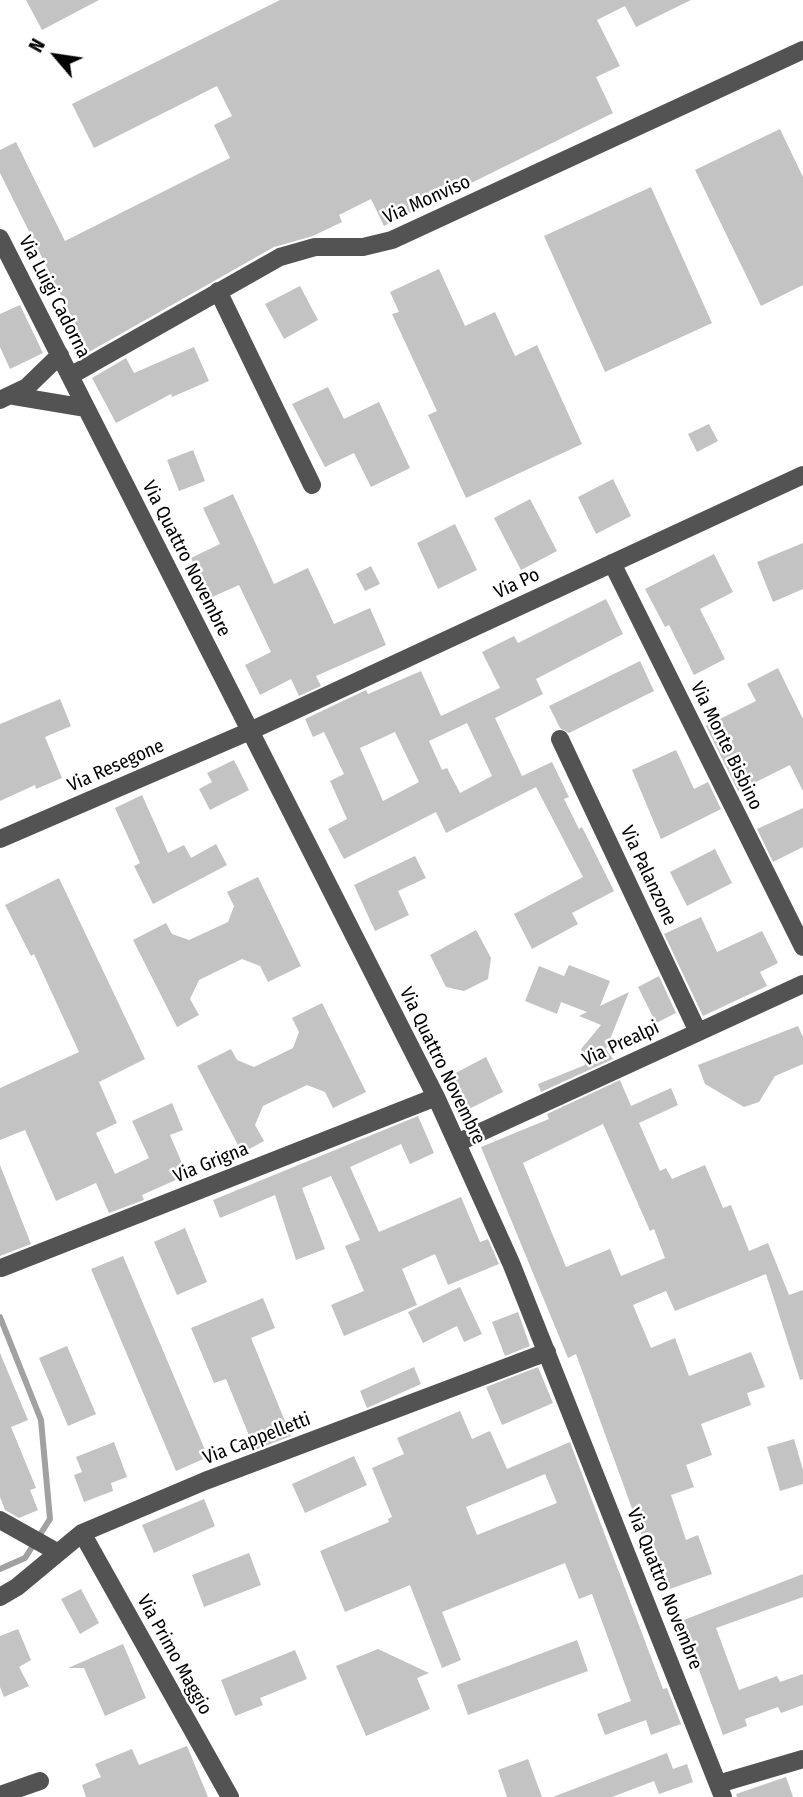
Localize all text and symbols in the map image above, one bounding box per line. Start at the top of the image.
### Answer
north arrow [21,21,91,91]
text: N [24,35,50,56]
street label: Via Monviso [380,171,474,229]
street label: Via Luigi Cadorna [13,232,95,362]
street label: Via Quattro Novembre [137,477,235,641]
street label: Via Po [491,564,543,604]
street label: Via Monte Bisbino [685,678,767,814]
street label: Via Resegone [64,735,168,797]
street label: Via Palanzone [615,823,681,929]
street label: Via Quattro Novembre [394,984,490,1148]
street label: Via Prealpi [579,1016,663,1072]
street label: Via Grigna [170,1138,252,1188]
street label: Via Cappelletti [200,1408,314,1470]
street label: Via Quattro Novembre [621,1505,707,1673]
street label: Via Primo Maggio [132,1591,216,1719]

